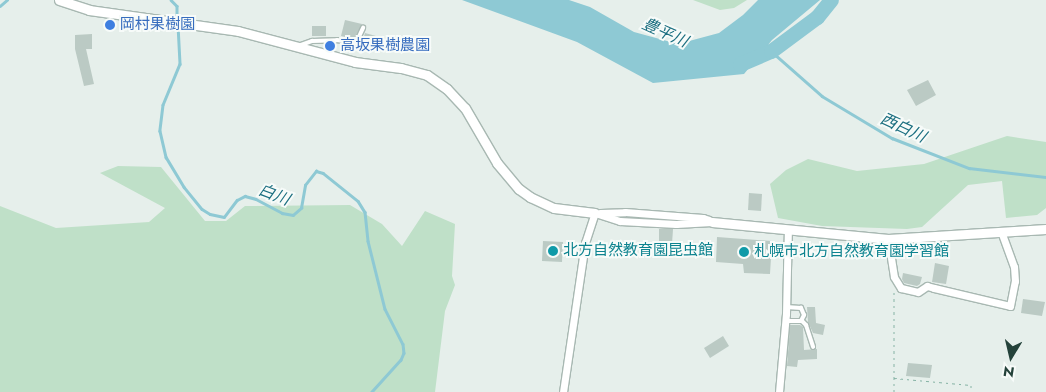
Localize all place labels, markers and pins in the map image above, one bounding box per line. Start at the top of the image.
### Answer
place label: 岡村果樹園 [120,16,195,34]
marker: 岡村果樹園 [104,19,116,31]
place label: 高坂果樹農園 [340,37,430,55]
marker: 高坂果樹農園 [324,40,336,52]
place label: 北方自然教育園昆虫館 [563,242,713,260]
place label: 札幌市北方自然教育園学習館 [754,243,949,261]
marker: 北方自然教育園昆虫館 [547,245,559,257]
marker: 札幌市北方自然教育園学習館 [738,246,750,258]

